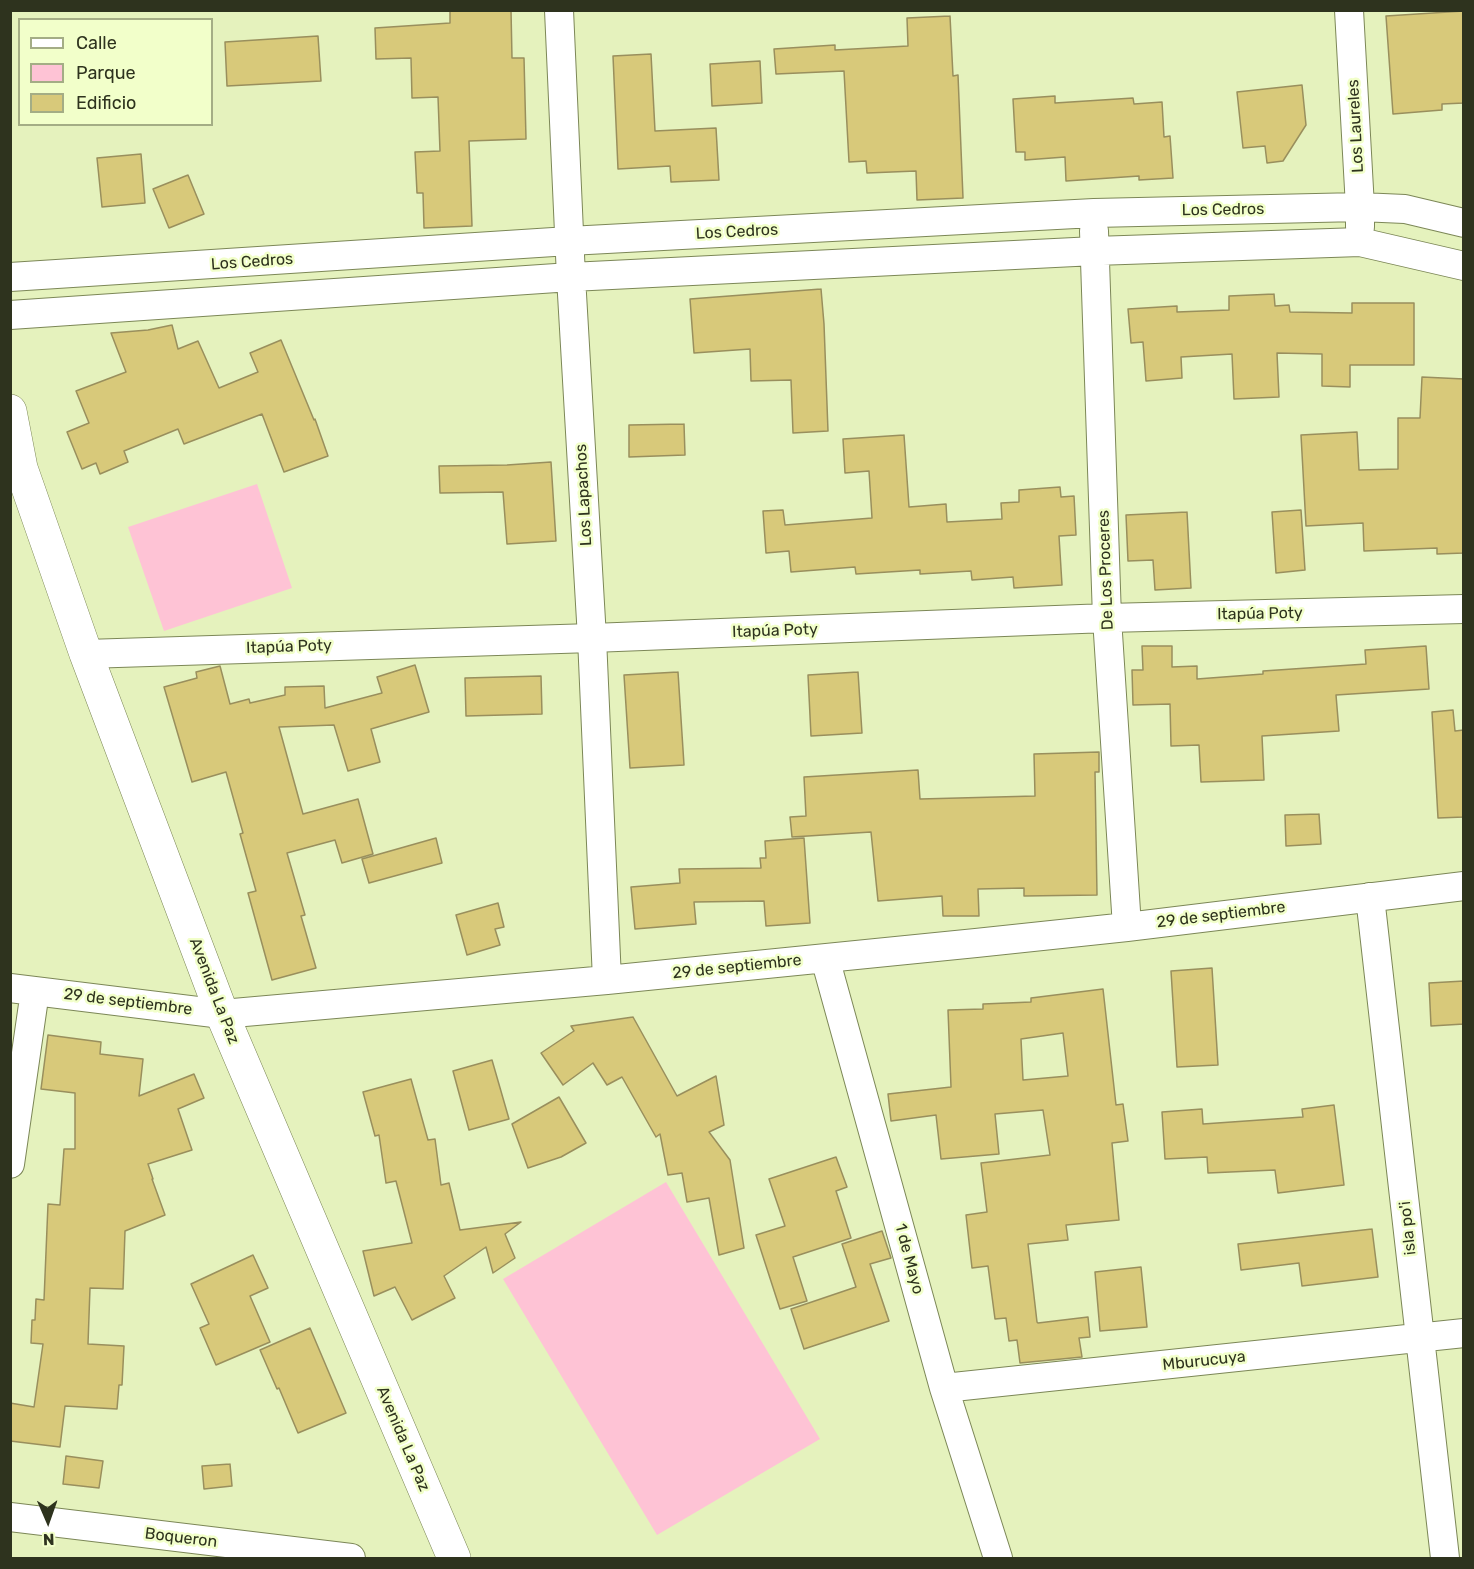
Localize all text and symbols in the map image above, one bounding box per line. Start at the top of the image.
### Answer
legend [18,18,213,126]
text: Calle [76,32,117,54]
text: Parque [76,62,136,84]
street label: Los Laureles [1344,79,1368,173]
text: Edificio [76,92,136,114]
street label: Los Cedros [1182,200,1264,220]
street label: Los Cedros [695,220,779,244]
street label: Los Cedros [210,250,294,274]
street label: Los Lapachos [572,443,596,547]
street label: De Los Proceres [1094,510,1118,630]
street label: Itapúa Poty [1217,604,1303,624]
street label: Itapúa Poty [732,620,818,642]
street label: Itapúa Poty [246,636,332,658]
street label: 29 de septiembre [1156,898,1286,932]
street label: Avenida La Paz [185,935,243,1047]
street label: 29 de septiembre [672,951,802,983]
street label: 29 de septiembre [63,985,193,1019]
street label: isla po'i [1396,1200,1420,1256]
street label: 1 de Mayo [890,1222,928,1296]
street label: Mburucuya [1162,1347,1246,1375]
street label: Avenida La Paz [372,1383,434,1495]
north arrow [18,1491,78,1551]
street label: Boqueron [144,1524,218,1552]
text: N [43,1530,55,1549]

